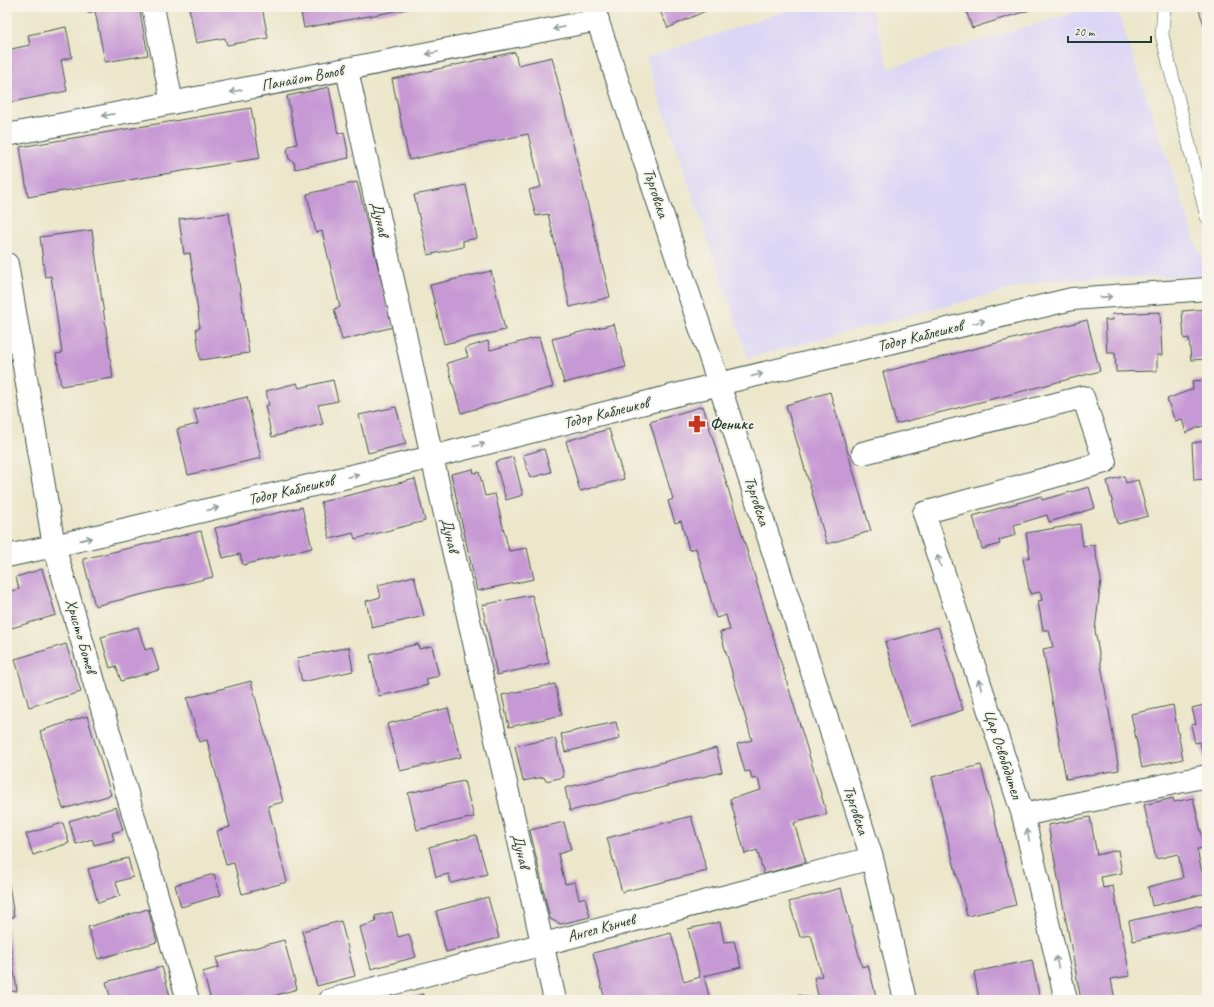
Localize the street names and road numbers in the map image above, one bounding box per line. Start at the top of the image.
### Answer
street label: Панайот Волов [259,60,348,96]
street label: Търговска [639,166,674,222]
street label: Дунав [367,200,394,241]
street label: Тодор Каблешков [875,315,969,356]
street label: Тодор Каблешков [561,392,655,433]
street label: Тодор Каблешков [246,470,340,510]
street label: Търговска [740,474,775,530]
street label: Дунав [436,516,464,557]
street label: Христо Ботев [61,597,102,679]
street label: Цар Освободител [979,707,1027,802]
street label: Търговска [839,783,874,839]
street label: Дунав [507,832,535,873]
street label: Ангел Кънчев [565,909,640,947]

